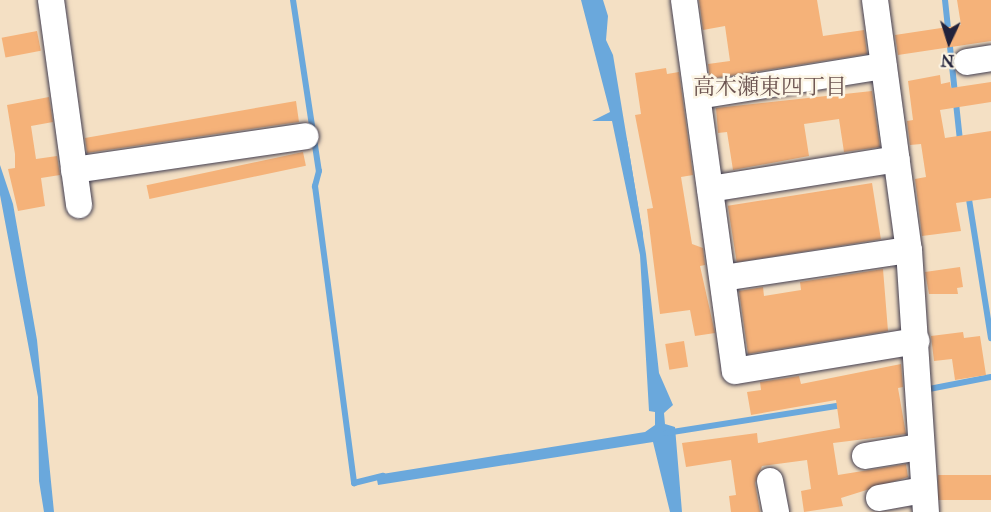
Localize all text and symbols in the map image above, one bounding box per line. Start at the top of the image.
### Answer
north arrow [919,12,979,72]
text: N [940,51,955,70]
district label: 高木瀬東四丁目 [693,74,847,100]

